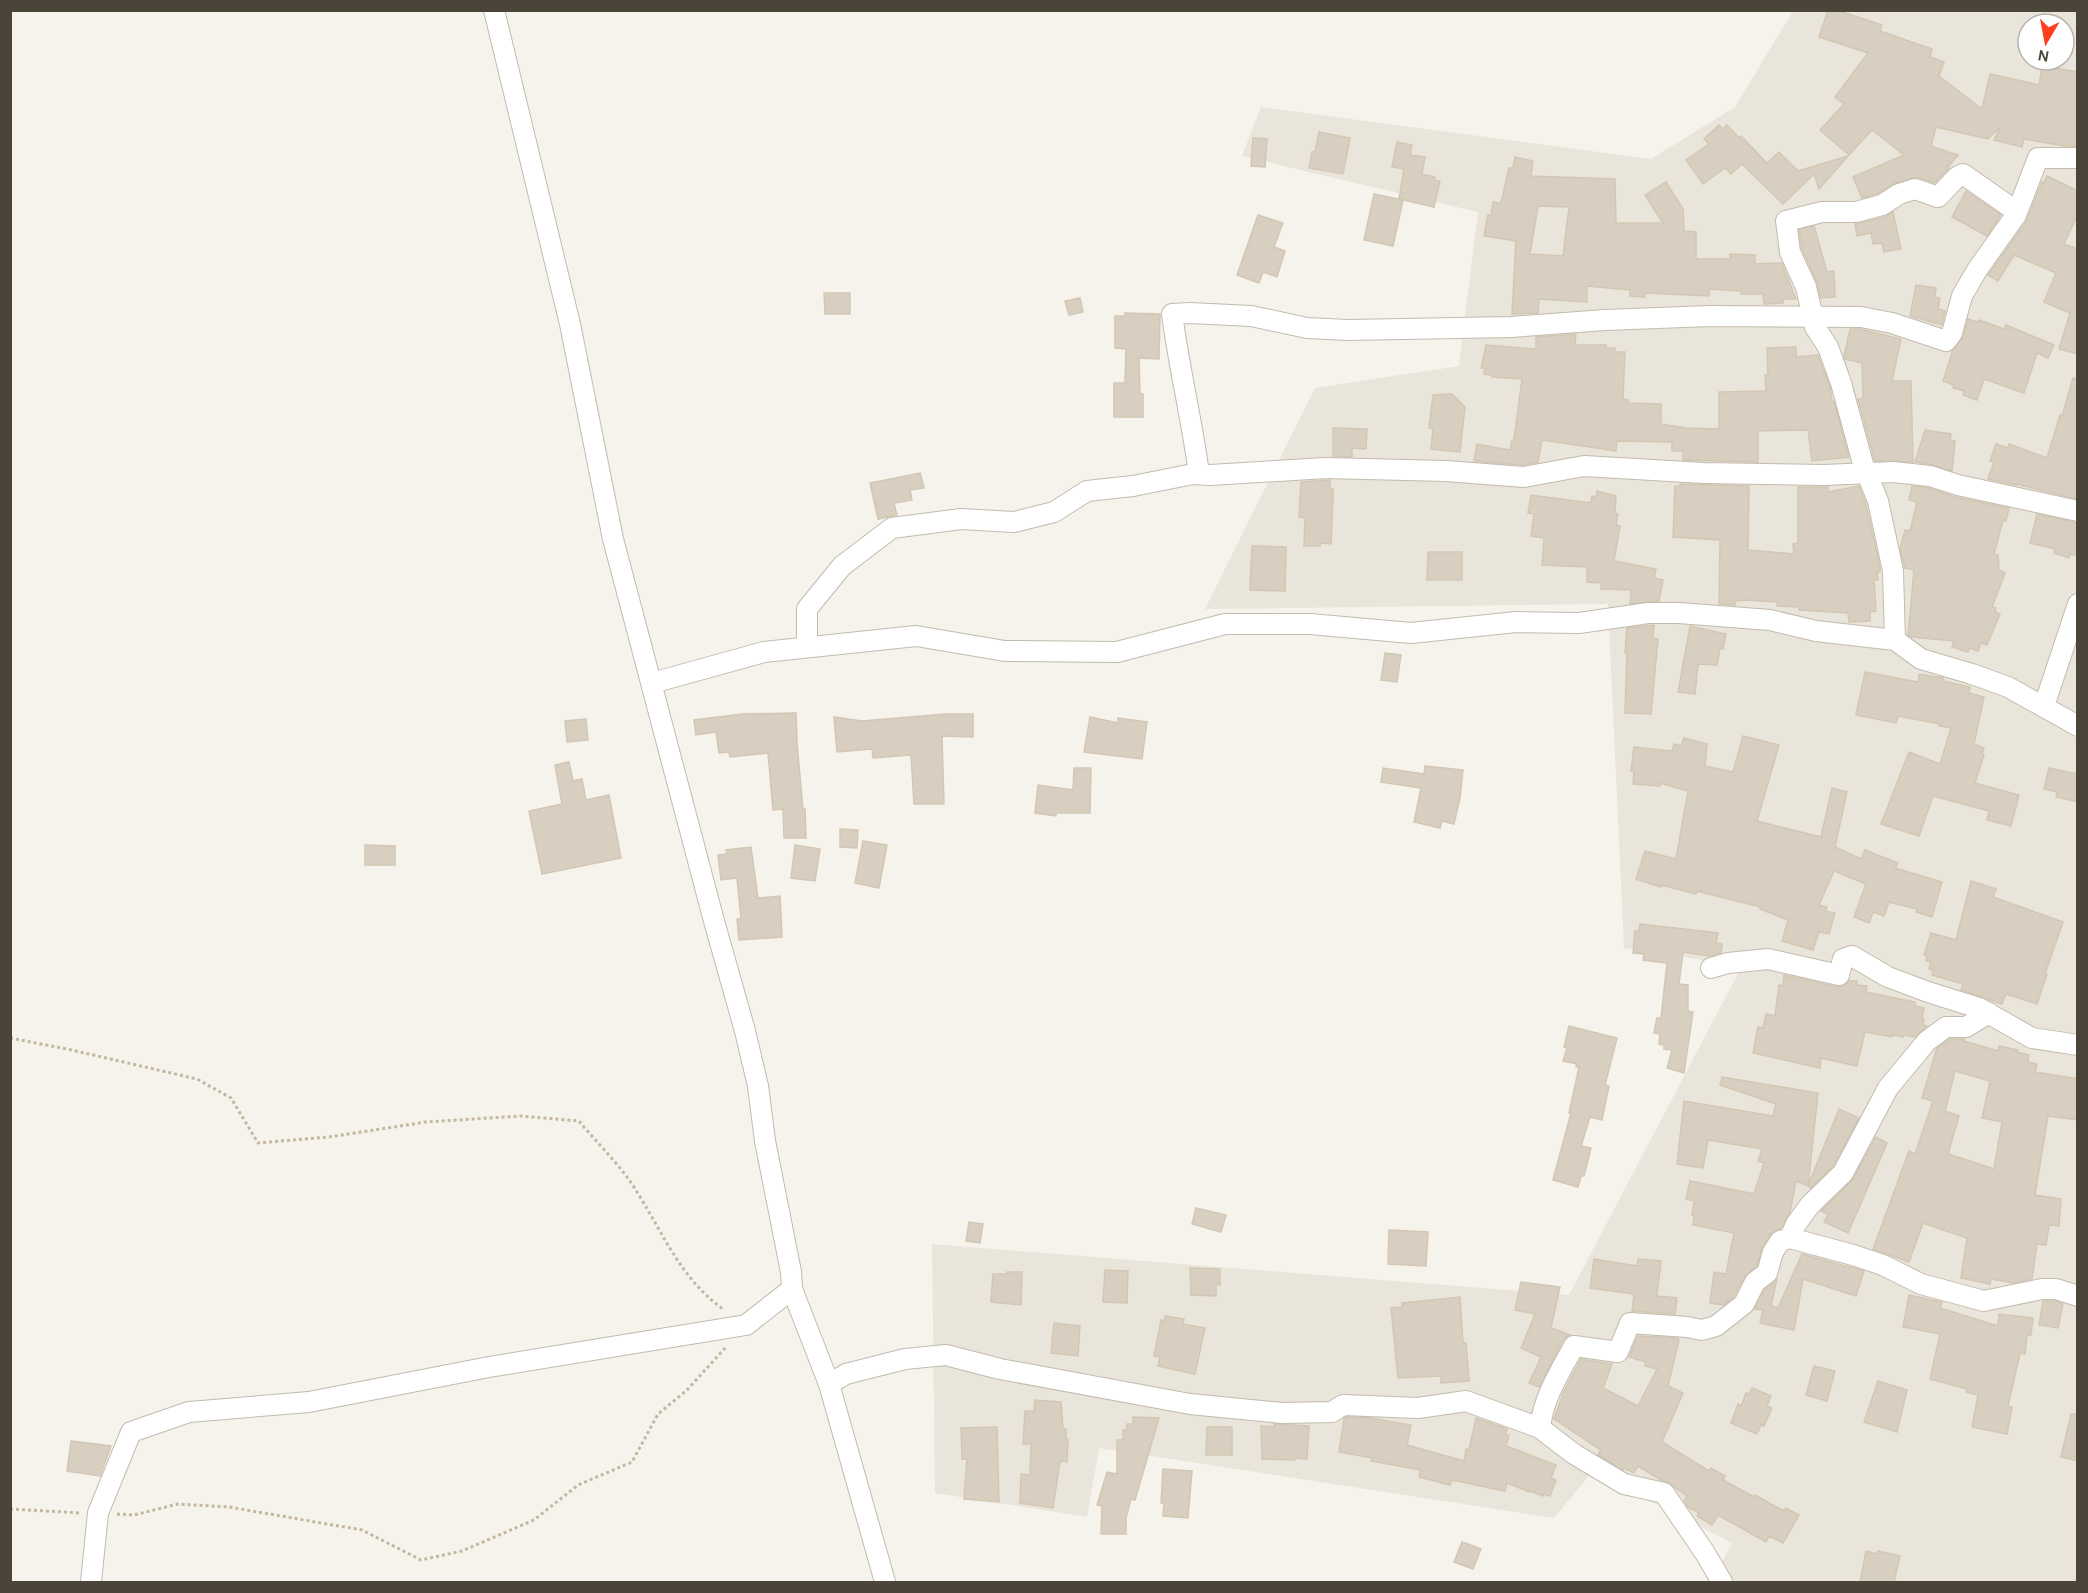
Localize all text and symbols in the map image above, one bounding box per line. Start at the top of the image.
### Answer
north arrow [2016,12,2076,72]
text: N [2036,46,2051,67]

